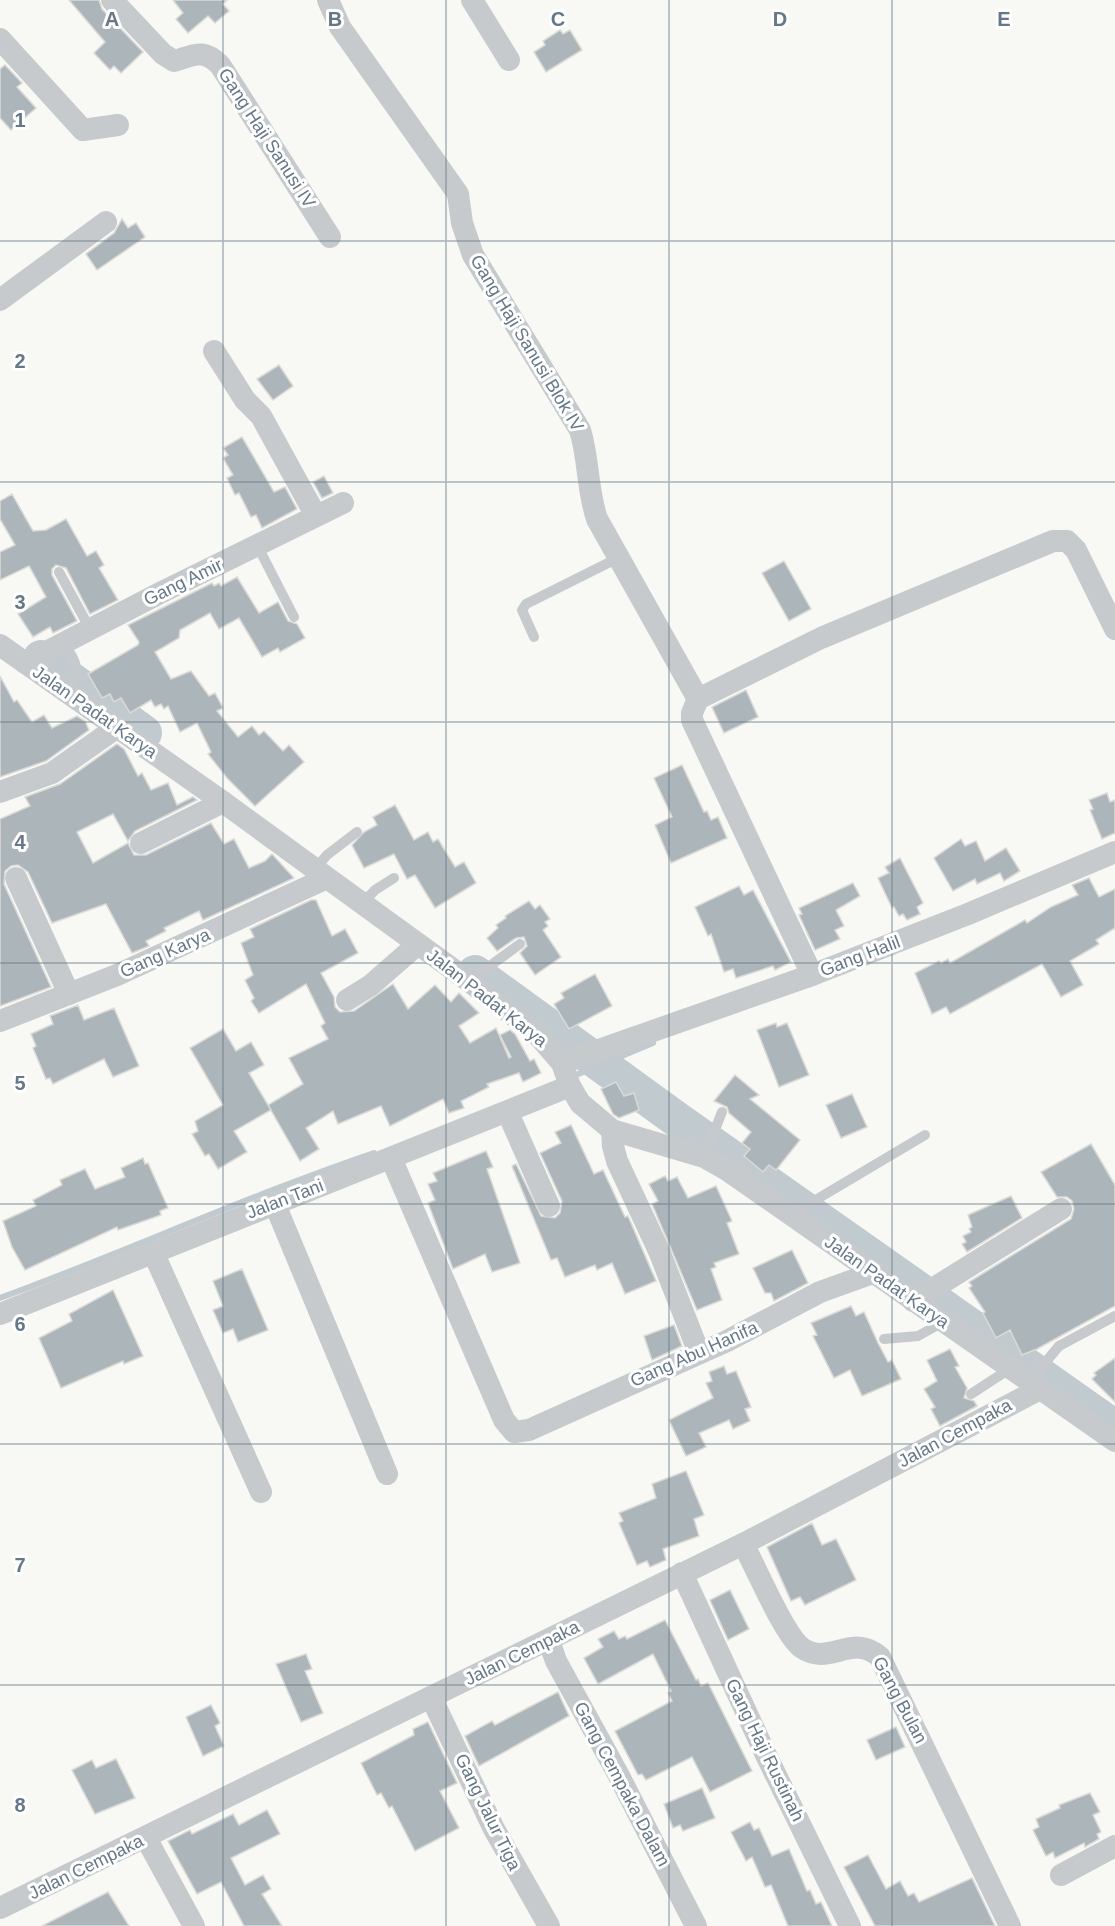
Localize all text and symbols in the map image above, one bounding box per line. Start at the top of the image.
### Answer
text: A [105,8,119,30]
text: B [328,8,342,30]
text: C [551,8,565,30]
text: D [773,8,787,30]
text: E [997,8,1011,30]
street label: Gang Haji Sanusi IV [214,65,320,211]
text: 1 [14,109,26,131]
street label: Gang Haji Sanusi Blok IV [466,251,588,435]
text: 2 [14,350,26,372]
street label: Gang Amir [140,554,226,610]
text: 3 [14,591,26,613]
street label: Jalan Padat Karya [29,662,162,763]
text: 4 [14,831,26,853]
street label: Gang Karya [117,924,214,982]
street label: Gang Halil [817,932,903,980]
street label: Jalan Padat Karya [423,945,552,1052]
text: 5 [14,1072,26,1094]
street label: Jalan Tani [244,1175,326,1223]
street label: Jalan Padat Karya [821,1232,954,1333]
text: 6 [14,1313,26,1335]
street label: Gang Abu Hanifa [627,1317,762,1391]
street label: Jalan Cempaka [895,1394,1016,1471]
text: 7 [14,1554,26,1576]
street label: Jalan Cempaka [461,1616,583,1689]
street label: Gang Bulan [869,1653,931,1747]
street label: Gang Haji Rustinah [722,1675,808,1825]
street label: Gang Cempaka Dalam [570,1698,674,1870]
street label: Gang Jalur Tiga [451,1751,525,1874]
text: 8 [14,1794,26,1816]
street label: Jalan Cempaka [25,1830,147,1903]

